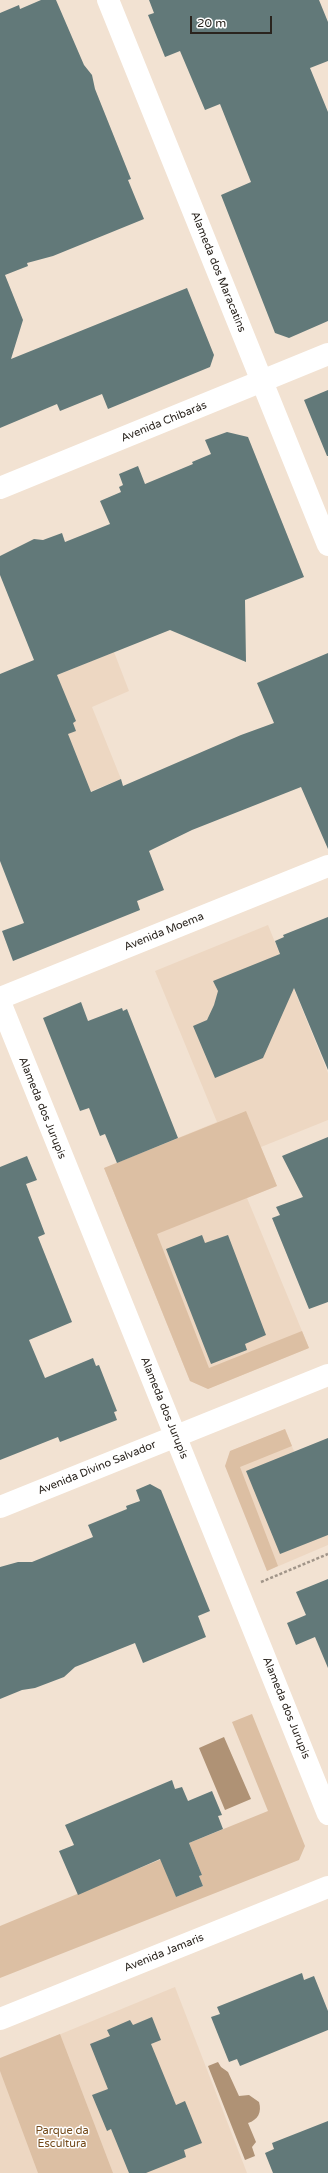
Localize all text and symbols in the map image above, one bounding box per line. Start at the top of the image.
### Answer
scale bar [192,8,274,34]
text: 20 m [197,16,226,30]
street label: Alameda dos Maracatins [188,210,248,334]
street label: Avenida Chibarás [119,399,209,445]
street label: Avenida Moema [122,910,206,954]
street label: Alameda dos Jurupis [15,1055,69,1161]
street label: Alameda dos Jurupis [137,1355,191,1461]
street label: Avenida Divino Salvador [36,1438,158,1498]
street label: Alameda dos Jurupis [259,1655,313,1761]
street label: Avenida Jamaris [122,1931,206,1975]
park label: Parque da Escultura [35,2124,89,2150]

